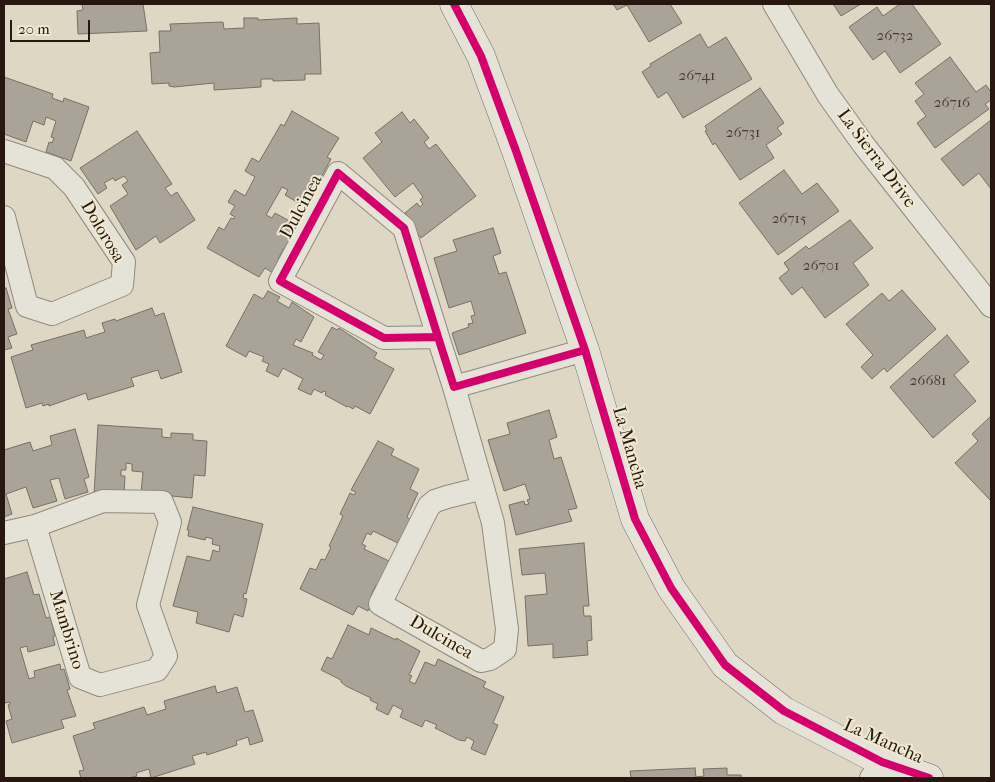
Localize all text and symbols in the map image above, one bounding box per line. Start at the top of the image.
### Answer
scale bar [12,10,92,42]
text: 20 m [18,20,50,38]
house number: 26732 [877,27,913,45]
house number: 26741 [679,67,715,85]
house number: 26716 [934,94,970,112]
street label: La Sierra Drive [832,105,920,213]
house number: 26731 [726,124,760,142]
street label: Dulcinea [276,171,328,243]
street label: Dolorosa [75,197,129,267]
house number: 26715 [772,210,806,228]
house number: 26701 [803,257,839,275]
house number: 26681 [910,372,946,390]
street label: La Mancha [607,404,651,492]
street label: Mambrino [44,588,88,672]
street label: Dulcinea [405,611,477,665]
street label: La Mancha [840,715,926,769]

